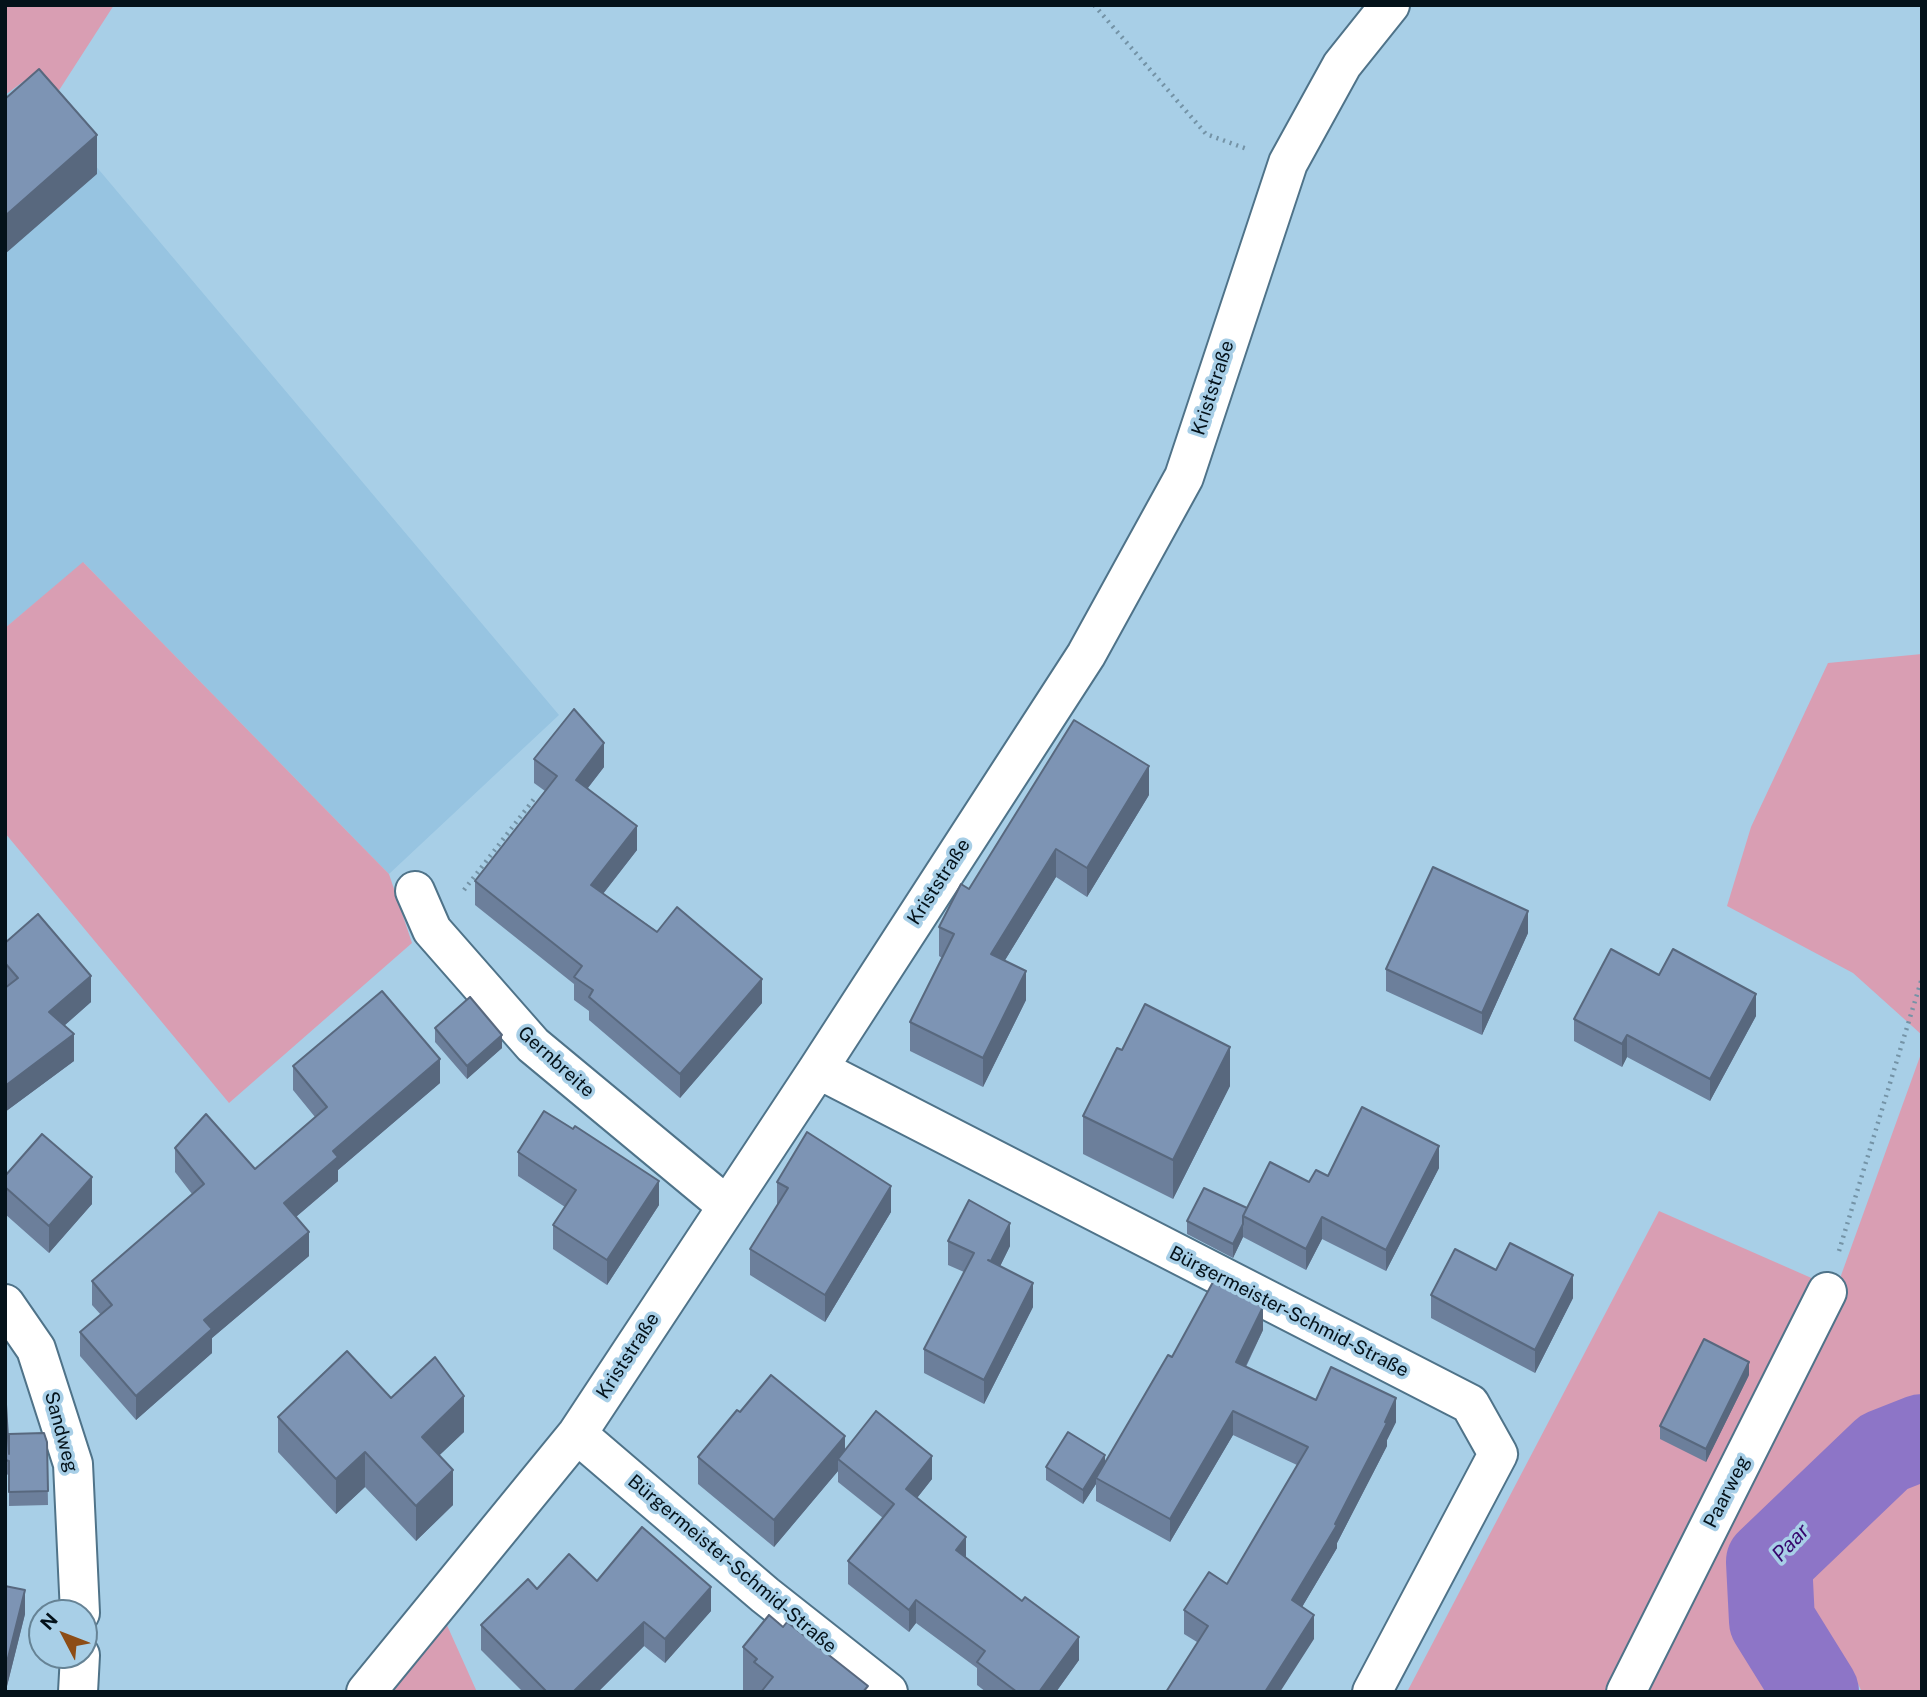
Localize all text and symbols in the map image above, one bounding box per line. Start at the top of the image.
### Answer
street label: Kriststraße [1187,338,1239,438]
street label: Kriststraße [903,835,975,929]
street label: Gernbreite [513,1022,599,1102]
street label: Bürgermeister-Schmid-Straße [1166,1242,1412,1382]
street label: Kriststraße [592,1309,664,1403]
street label: Sandweg [39,1389,83,1475]
street label: Paarweg [1699,1452,1755,1532]
street label: Bürgermeister-Schmid-Straße [623,1470,841,1658]
water label: Paar [1767,1519,1815,1567]
north arrow [28,1599,98,1669]
text: N [36,1608,62,1634]

